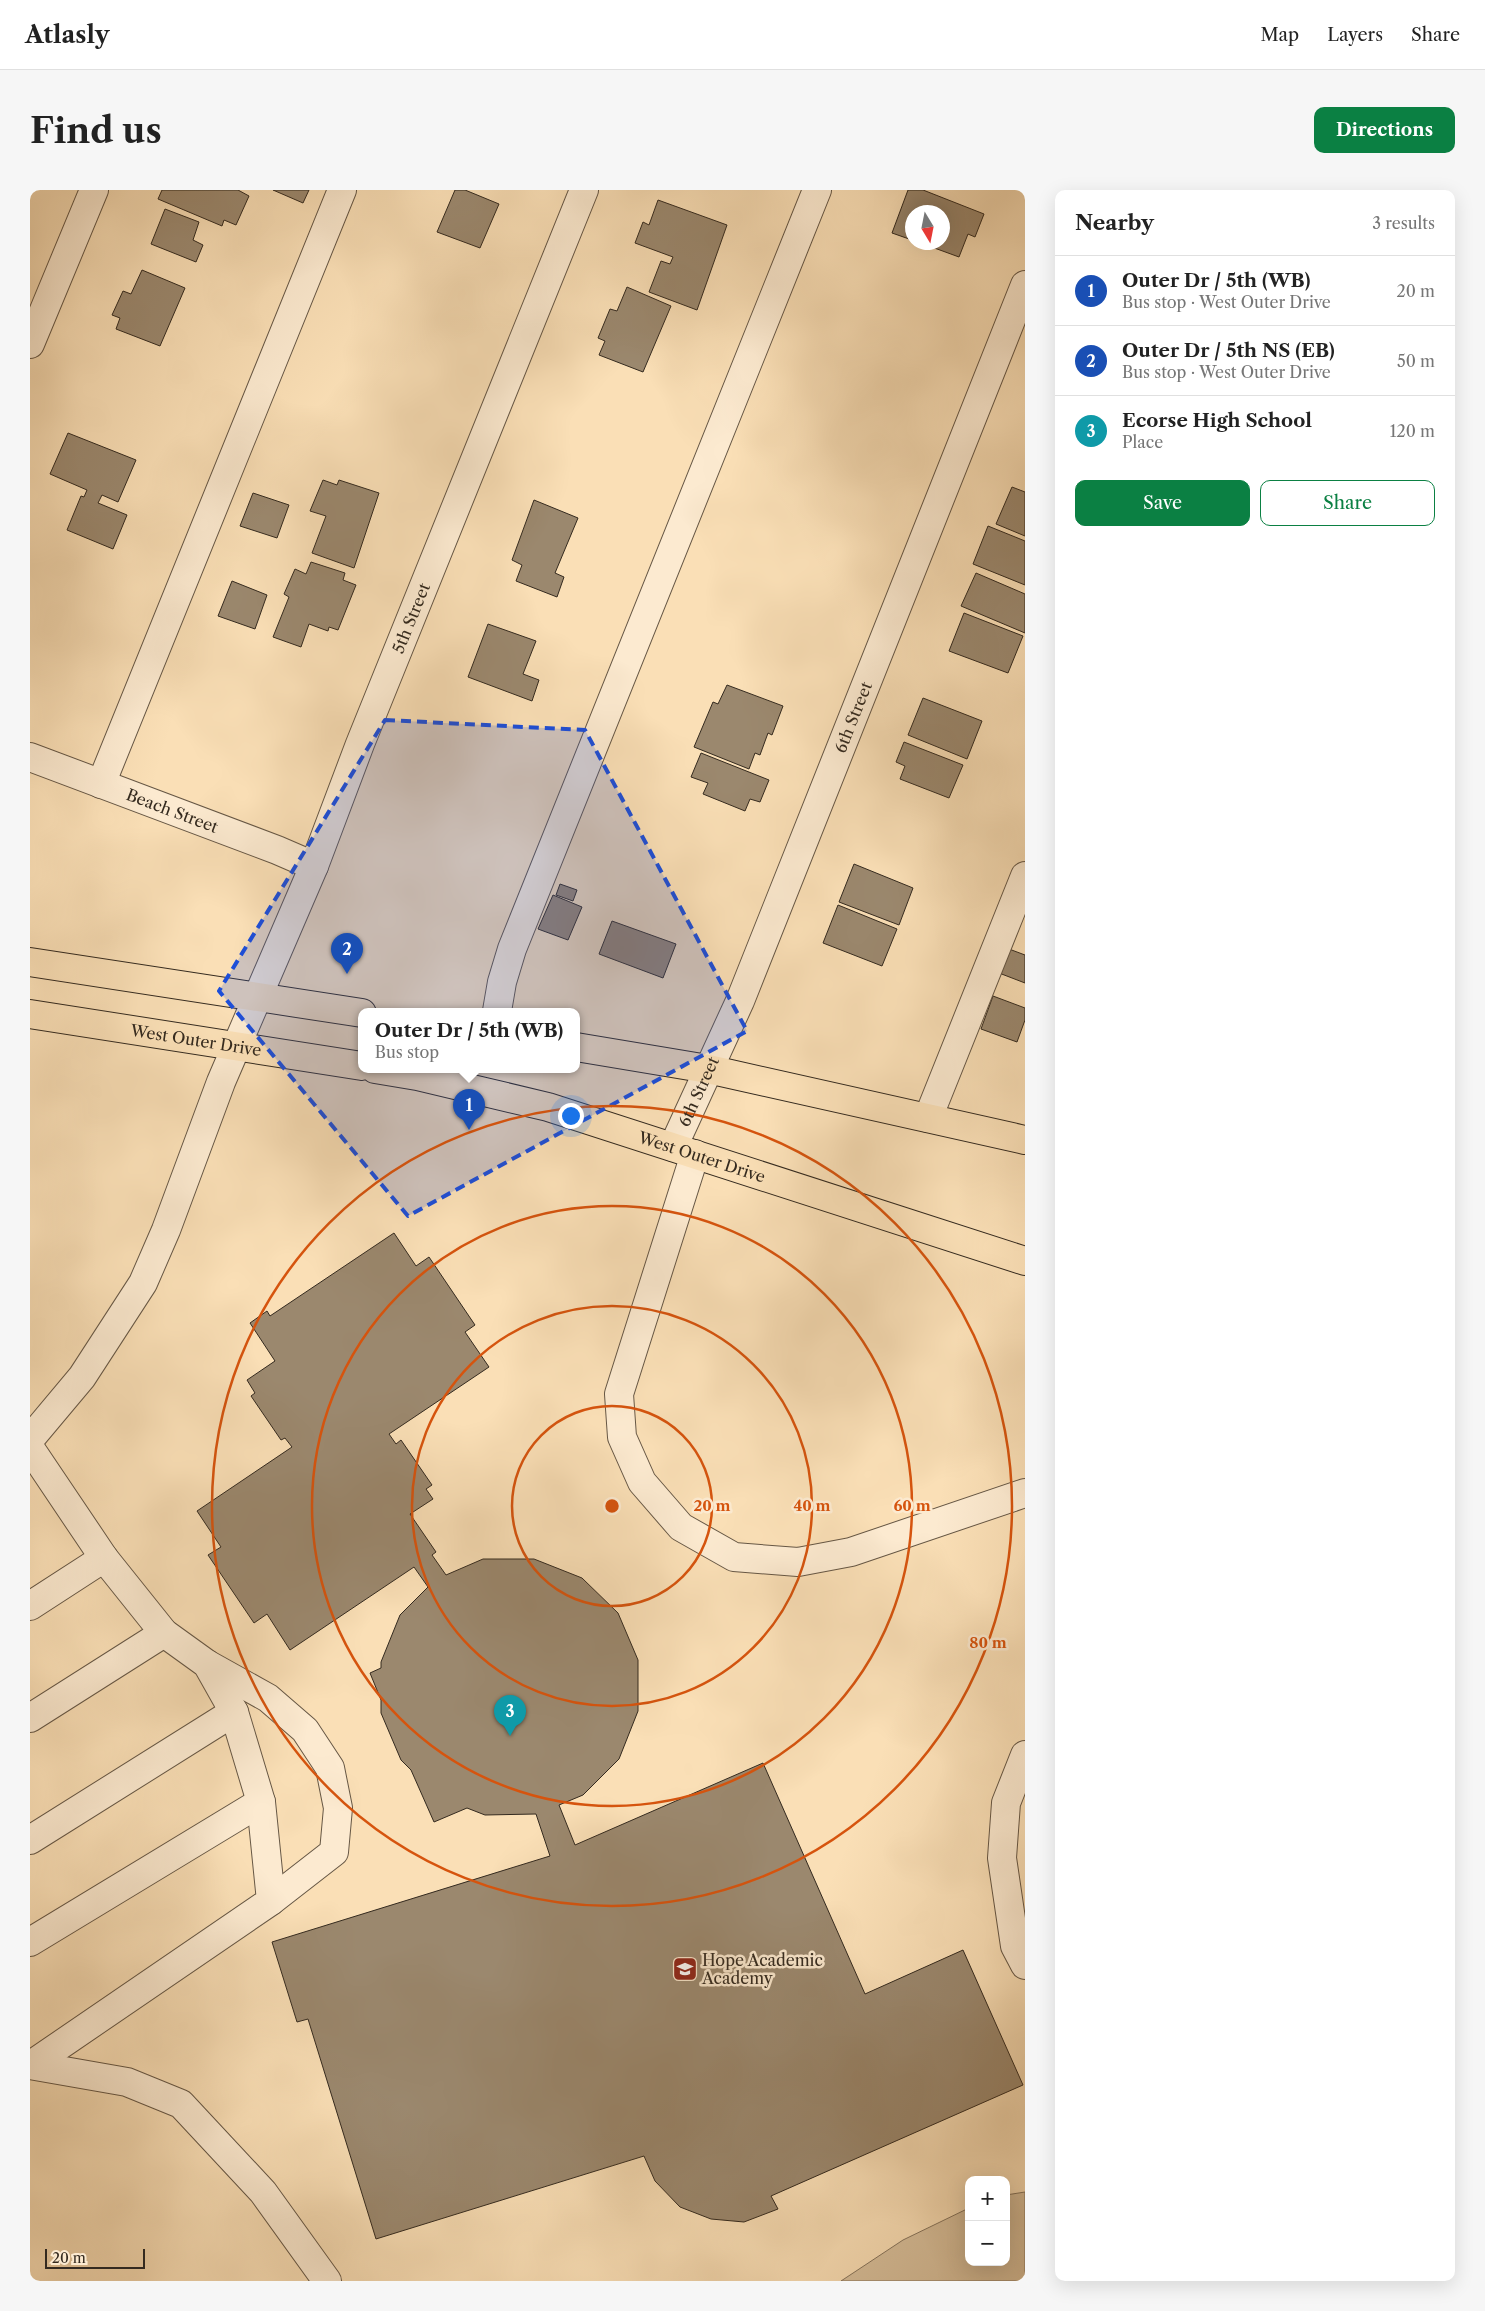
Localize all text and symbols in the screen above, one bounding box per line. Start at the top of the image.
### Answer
text: Atlasly [25,20,109,49]
text: Map [1261,24,1299,46]
text: Layers [1327,24,1383,46]
text: Share [1411,24,1460,46]
button: Directions [1314,107,1455,153]
text: Find us [30,109,162,152]
north arrow [905,205,950,250]
text: Nearby [1075,210,1154,235]
text: 3 results [1372,213,1435,233]
text: Outer Dr / 5th (WB) [1122,269,1310,292]
text: 1 [1087,281,1095,301]
text: 20 m [1396,281,1435,301]
text: Bus stop · West Outer Drive [1122,292,1331,312]
text: Outer Dr / 5th NS (EB) [1122,339,1335,362]
text: 2 [1086,351,1096,371]
text: 50 m [1397,351,1435,371]
text: Bus stop · West Outer Drive [1122,362,1331,382]
text: Ecorse High School [1122,409,1312,432]
text: 3 [1086,421,1096,441]
text: 120 m [1390,421,1435,441]
text: Place [1122,432,1163,452]
button: Save [1075,480,1250,526]
button: Share [1260,480,1435,526]
street label: 5th Street [388,580,434,656]
street label: 6th Street [830,679,876,756]
street label: Beach Street [123,784,221,837]
pin: 2 [331,933,363,974]
popup [358,1008,580,1073]
text: Outer Dr / 5th (WB) [375,1019,563,1042]
street label: West Outer Drive [128,1020,263,1060]
text: Bus stop [375,1042,439,1062]
street label: 6th Street [674,1053,723,1130]
pin: 1 [453,1089,485,1130]
your location [558,1103,584,1129]
street label: West Outer Drive [635,1127,768,1187]
text: 20 m [693,1496,731,1515]
text: 40 m [793,1496,831,1515]
text: 60 m [893,1496,931,1515]
centre of rings [603,1497,621,1515]
text: 80 m [969,1633,1007,1652]
pin: 3 [494,1695,526,1736]
place label: Hope Academic Academy [701,1950,823,1988]
school or university icon: Hope Academic Academy [672,1956,698,1982]
map controls [965,2176,1010,2266]
button: + [965,2176,1010,2221]
button: − [965,2221,1010,2266]
scale bar [45,2246,145,2269]
text: 20 m [52,2249,86,2267]

